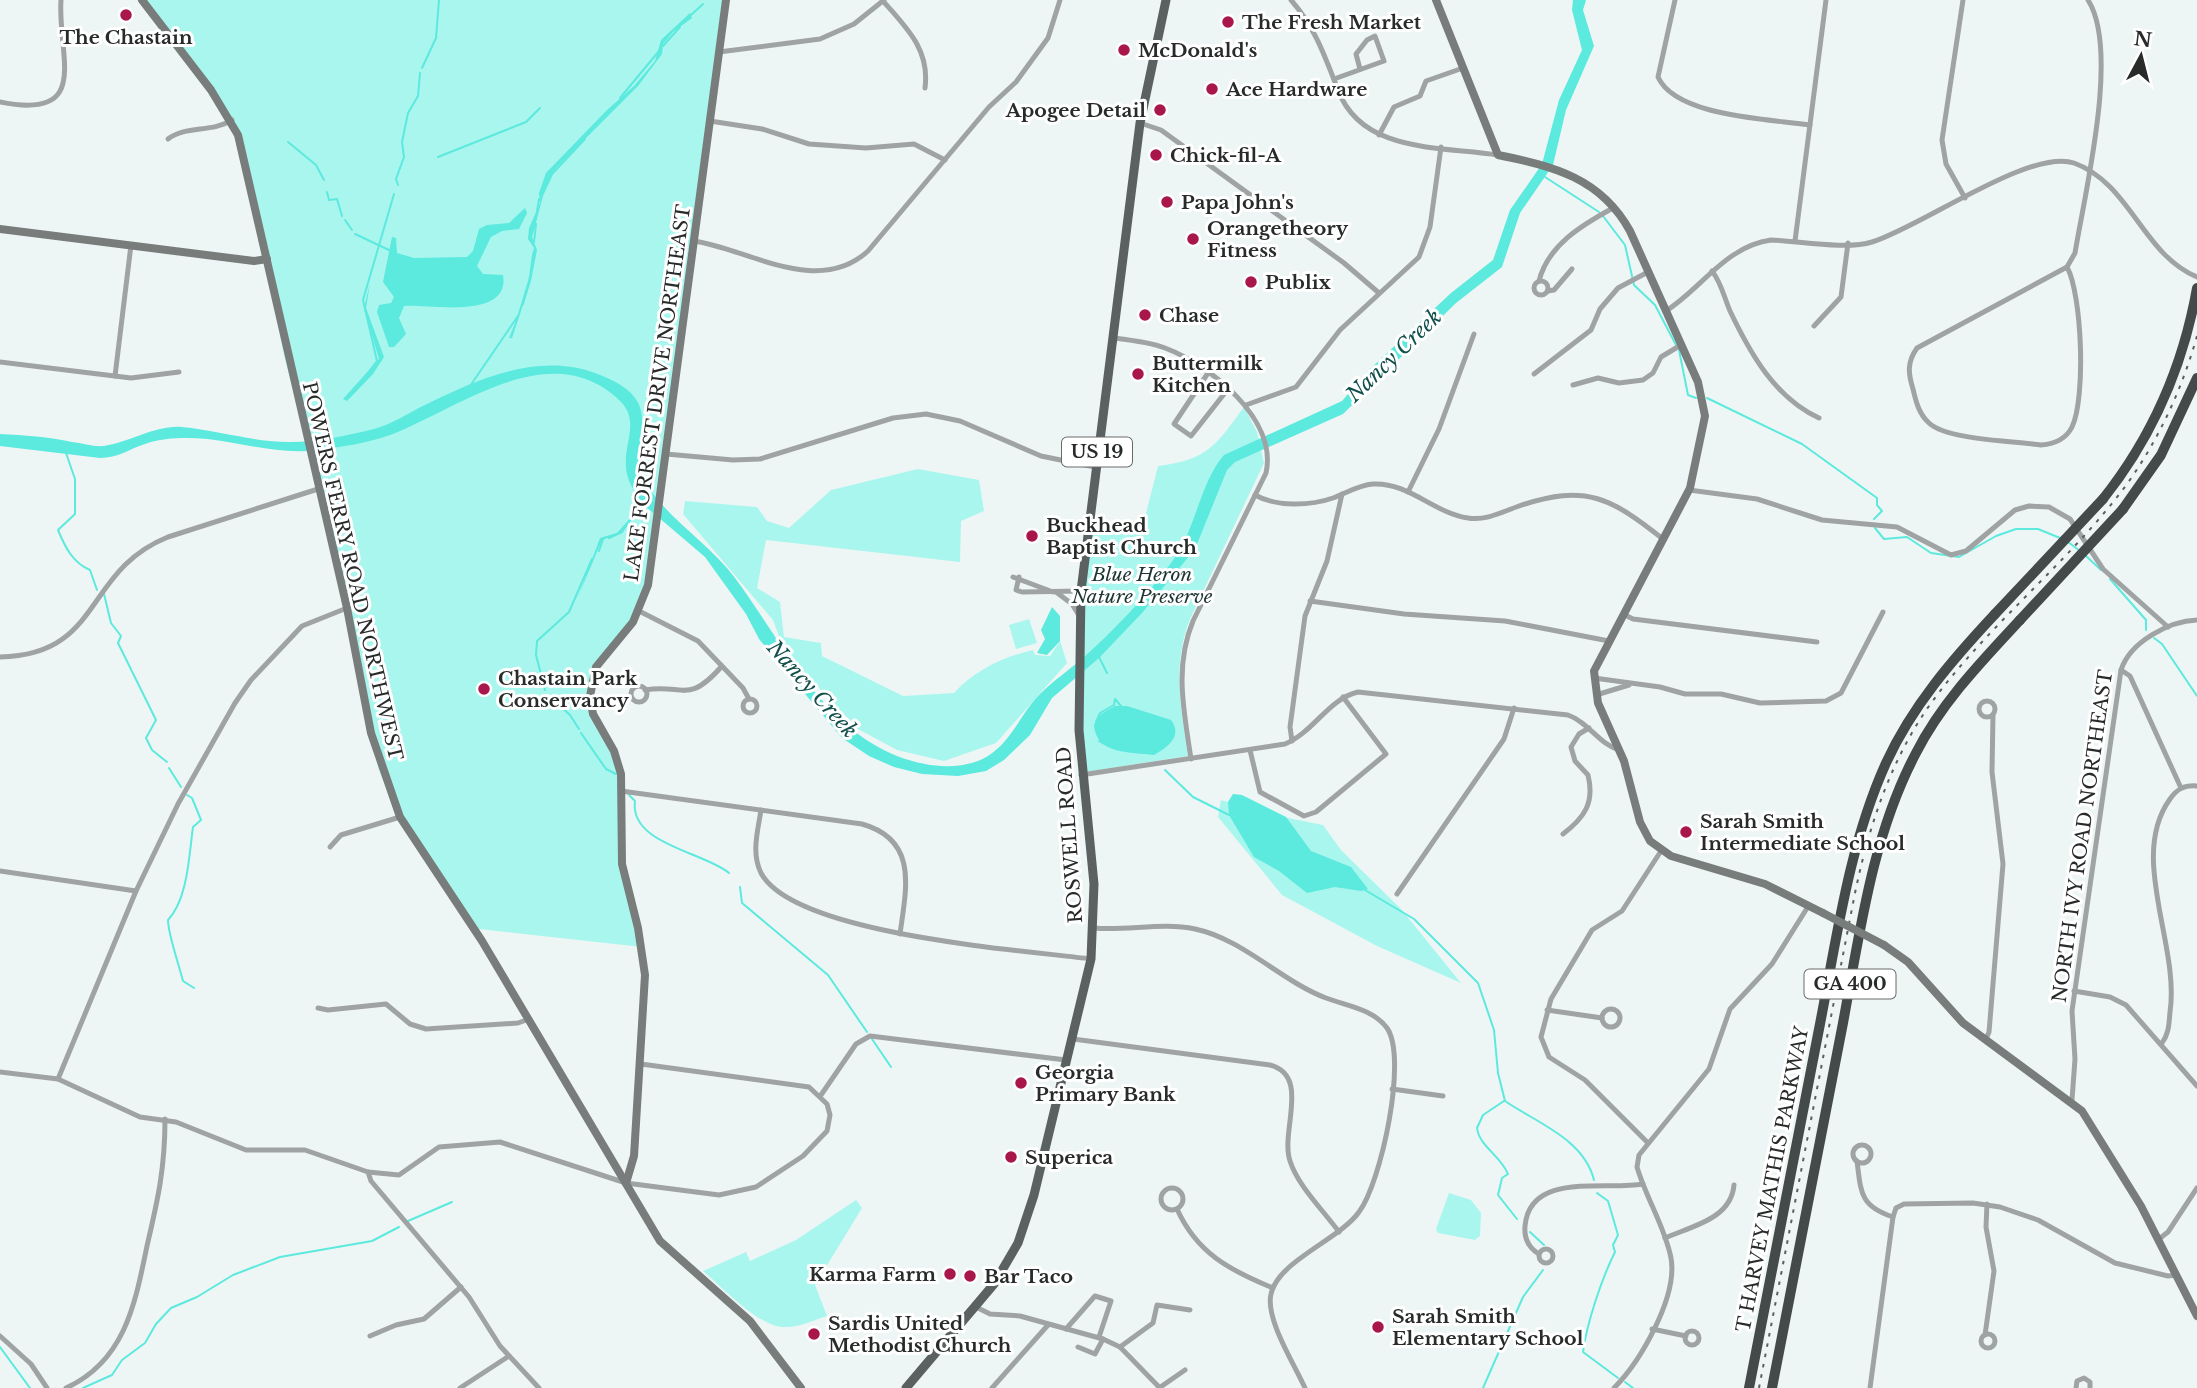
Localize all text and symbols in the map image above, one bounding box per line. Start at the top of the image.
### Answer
marker: The Chastain [118,7,134,23]
place label: The Fresh Market [1242,11,1422,34]
marker: The Fresh Market [1220,14,1236,30]
north arrow [2106,21,2176,91]
place label: The Chastain [59,26,193,49]
text: N [2133,27,2153,52]
place label: McDonald's [1138,39,1258,62]
marker: McDonald's [1116,42,1132,58]
place label: Ace Hardware [1225,78,1367,101]
marker: Ace Hardware [1204,81,1220,97]
place label: Apogee Detail [1005,99,1146,122]
marker: Apogee Detail [1152,102,1168,118]
place label: Chick-fil-A [1170,144,1282,167]
marker: Chick-fil-A [1148,147,1164,163]
place label: Papa John's [1181,191,1294,214]
marker: Papa John's [1159,194,1175,210]
street label: LAKE FORREST DRIVE NORTHEAST [620,203,695,583]
place label: Orangetheory Fitness [1207,217,1349,262]
marker: Orangetheory Fitness [1185,231,1201,247]
place label: Publix [1265,271,1332,294]
marker: Publix [1243,274,1259,290]
place label: Chase [1159,304,1219,327]
water label: Nancy Creek [1340,304,1447,409]
marker: Chase [1137,307,1153,323]
place label: Buttermilk Kitchen [1152,352,1263,397]
marker: Buttermilk Kitchen [1130,366,1146,382]
street label: POWERS FERRY ROAD NORTHWEST [298,379,407,763]
road number: US 19 [1062,438,1132,466]
place label: Buckhead Baptist Church [1046,514,1197,559]
marker: Buckhead Baptist Church [1024,528,1040,544]
park label: Blue Heron Nature Preserve [1071,563,1213,608]
water label: Nancy Creek [761,634,863,743]
place label: Chastain Park Conservancy [498,667,638,712]
street label: NORTH IVY ROAD NORTHEAST [2048,668,2117,1004]
marker: Chastain Park Conservancy [476,681,492,697]
street label: ROSWELL ROAD [1052,746,1087,924]
place label: Sarah Smith Intermediate School [1700,810,1905,855]
marker: Sarah Smith Intermediate School [1678,824,1694,840]
road number: GA 400 [1804,970,1896,999]
street label: T HARVEY MATHIS PARKWAY [1732,1024,1813,1334]
place label: Georgia Primary Bank [1035,1061,1176,1106]
marker: Georgia Primary Bank [1013,1075,1029,1091]
place label: Superica [1025,1146,1113,1169]
marker: Superica [1003,1149,1019,1165]
place label: Karma Farm [809,1263,936,1286]
place label: Bar Taco [984,1265,1073,1288]
marker: Karma Farm [942,1266,958,1282]
marker: Bar Taco [962,1268,978,1284]
place label: Sarah Smith Elementary School [1392,1305,1584,1350]
place label: Sardis United Methodist Church [828,1312,1012,1357]
marker: Sarah Smith Elementary School [1370,1319,1386,1335]
marker: Sardis United Methodist Church [806,1326,822,1342]

